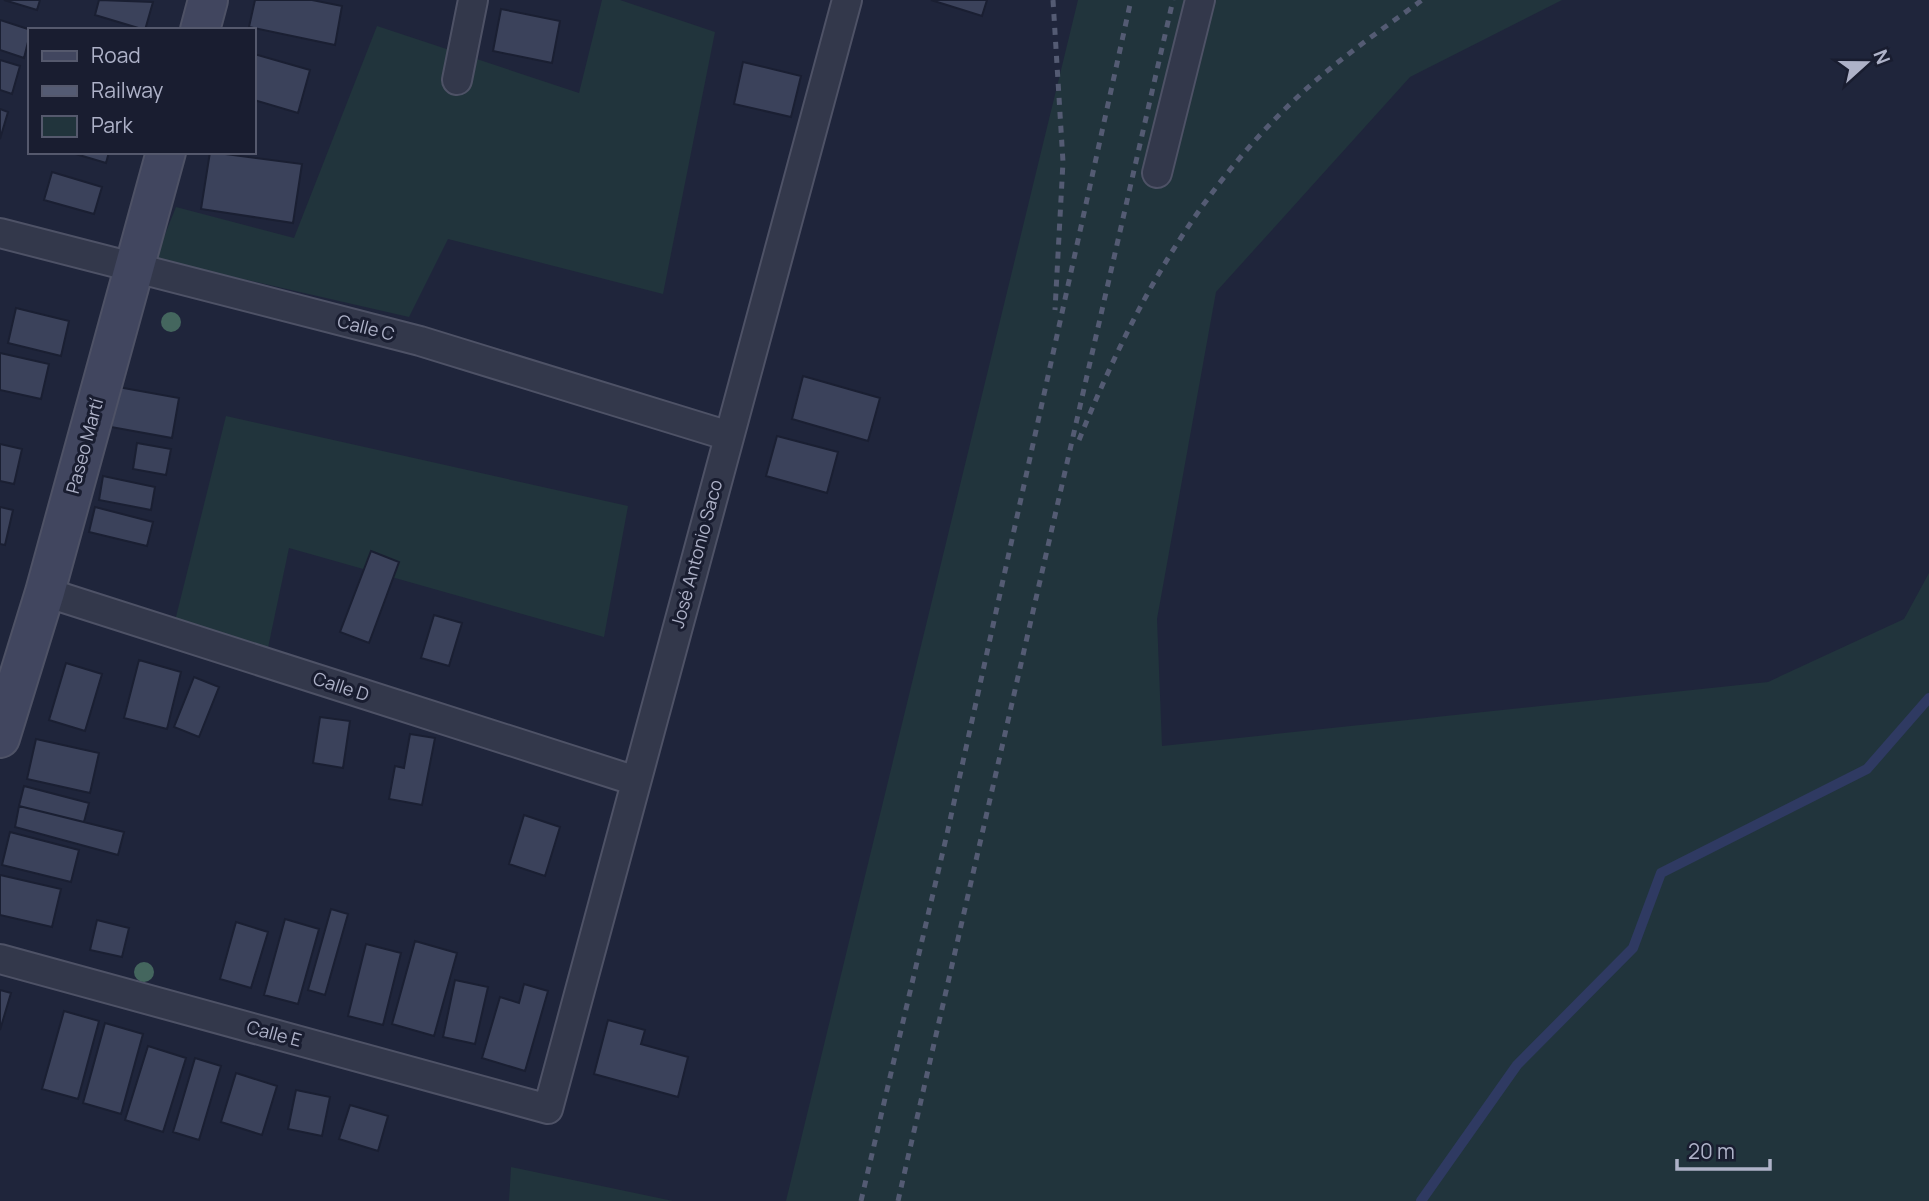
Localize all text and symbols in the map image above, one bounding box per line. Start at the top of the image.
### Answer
legend [28,28,256,154]
north arrow [1831,28,1901,98]
text: Road [91,41,141,69]
text: N [1867,46,1896,68]
text: Railway [91,76,163,104]
text: Park [91,111,133,139]
street label: Calle C [335,308,398,346]
street label: Paseo Martí [60,395,108,496]
street label: José Antonio Saco [665,477,727,631]
street label: Calle D [310,666,372,706]
street label: Calle E [244,1014,304,1052]
scale bar [1677,1128,1770,1172]
text: 20 m [1688,1137,1735,1165]

